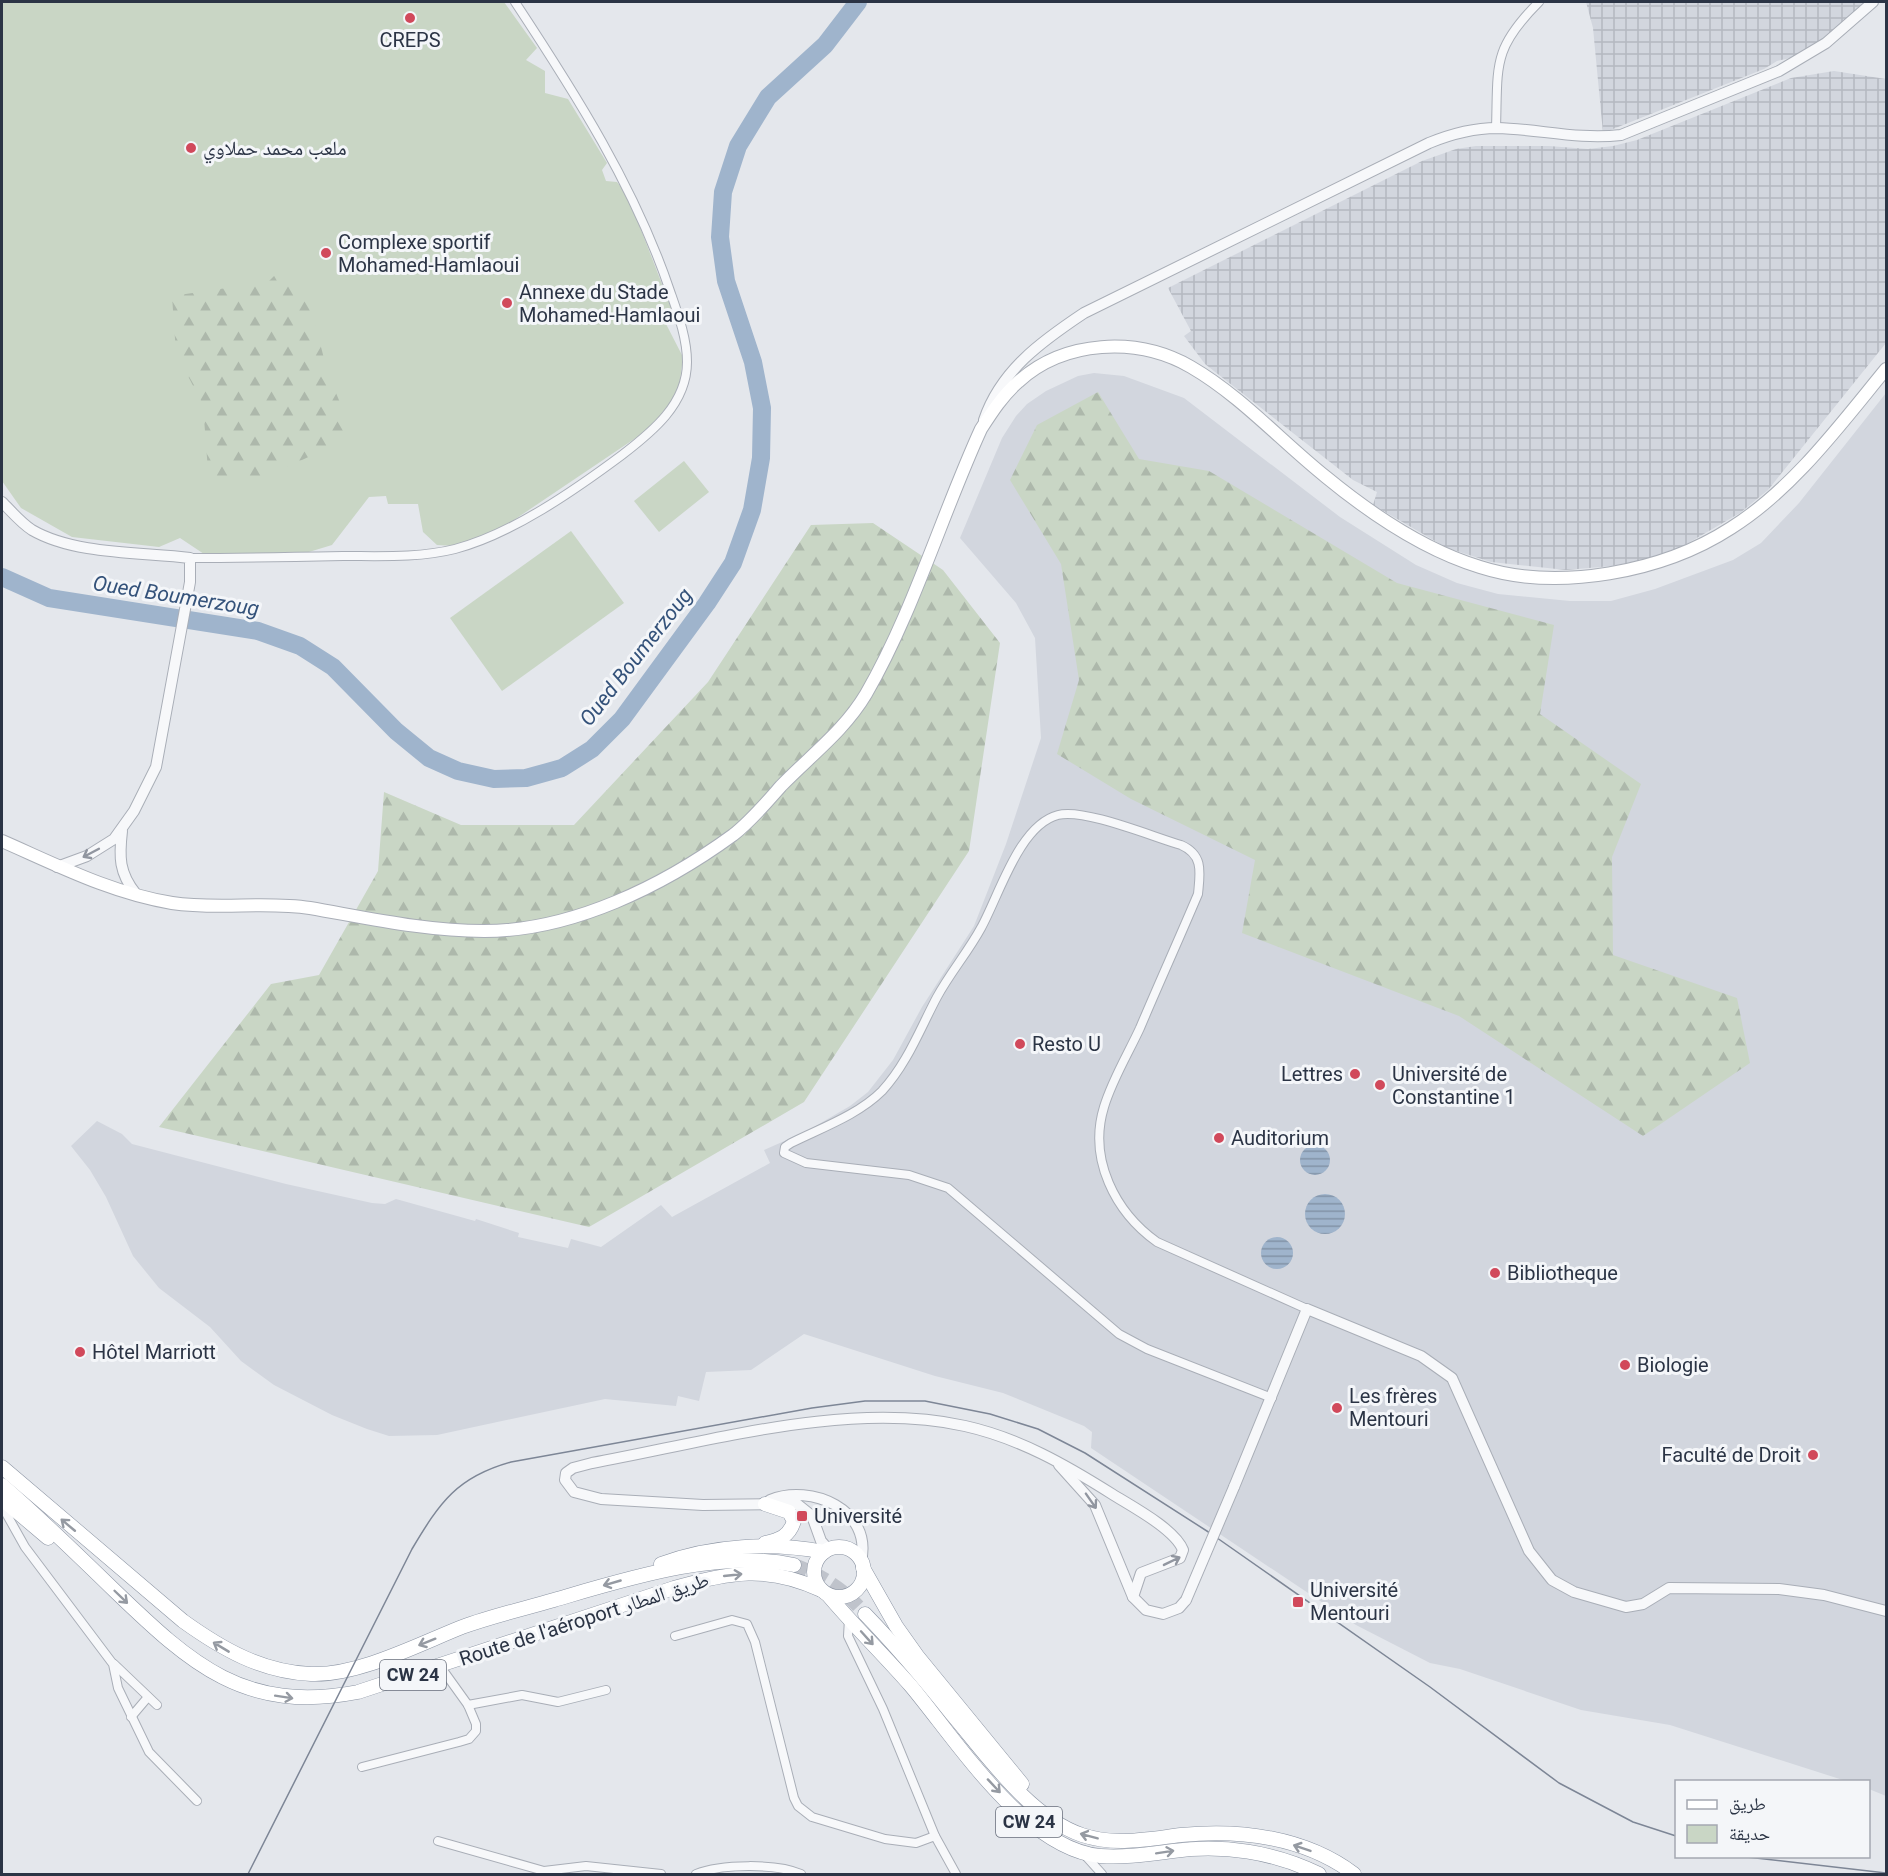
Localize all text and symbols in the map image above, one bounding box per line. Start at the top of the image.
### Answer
marker: CREPS [403,11,417,25]
place label: CREPS [379,28,441,52]
place label: ملعب محمد حملاوي [203,136,347,164]
marker: ملعب محمد حملاوي [184,141,198,155]
place label: Complexe sportif Mohamed-Hamlaoui [338,230,519,277]
marker: Complexe sportif Mohamed-Hamlaoui [319,246,333,260]
place label: Annexe du Stade Mohamed-Hamlaoui [519,280,700,327]
marker: Annexe du Stade Mohamed-Hamlaoui [500,296,514,310]
water label: Oued Boumerzoug [91,571,261,621]
water label: Oued Boumerzoug [575,583,697,731]
one-way arrow [83,848,101,859]
place label: Resto U [1032,1032,1101,1056]
marker: Resto U [1013,1037,1027,1051]
place label: Lettres [1281,1062,1343,1086]
place label: Université de Constantine 1 [1392,1062,1516,1109]
marker: Lettres [1348,1067,1362,1081]
marker: Université de Constantine 1 [1373,1078,1387,1092]
place label: Auditorium [1231,1126,1329,1150]
marker: Auditorium [1212,1131,1226,1145]
place label: Bibliotheque [1507,1261,1618,1285]
marker: Bibliotheque [1488,1266,1502,1280]
place label: Hôtel Marriott [92,1340,216,1364]
marker: Hôtel Marriott [73,1345,87,1359]
place label: Biologie [1637,1353,1709,1377]
marker: Biologie [1618,1358,1632,1372]
place label: Les frères Mentouri [1349,1384,1437,1431]
marker: Les frères Mentouri [1330,1401,1344,1415]
place label: Faculté de Droit [1662,1443,1801,1467]
marker: Faculté de Droit [1806,1448,1820,1462]
one-way arrow [1085,1493,1097,1509]
place label: Université [814,1504,902,1528]
marker: Université [795,1509,809,1523]
one-way arrow [61,1519,77,1532]
one-way arrow [1163,1555,1181,1567]
street label: Route de l'aéroport طريق المطار [456,1567,712,1671]
one-way arrow [722,1569,742,1580]
one-way arrow [603,1578,622,1589]
place label: Université Mentouri [1310,1578,1398,1625]
one-way arrow [114,1590,129,1604]
marker: Université Mentouri [1291,1595,1305,1609]
one-way arrow [860,1630,874,1645]
one-way arrow [418,1637,436,1648]
one-way arrow [213,1641,230,1653]
road number: CW 24 [380,1660,446,1690]
one-way arrow [274,1691,294,1702]
one-way arrow [987,1778,1001,1793]
legend [1675,1780,1870,1858]
text: طريق [1729,1793,1766,1815]
road number: CW 24 [996,1807,1062,1837]
text: حديقة [1729,1823,1770,1844]
one-way arrow [1080,1830,1099,1842]
one-way arrow [1293,1841,1312,1852]
one-way arrow [1155,1846,1174,1857]

